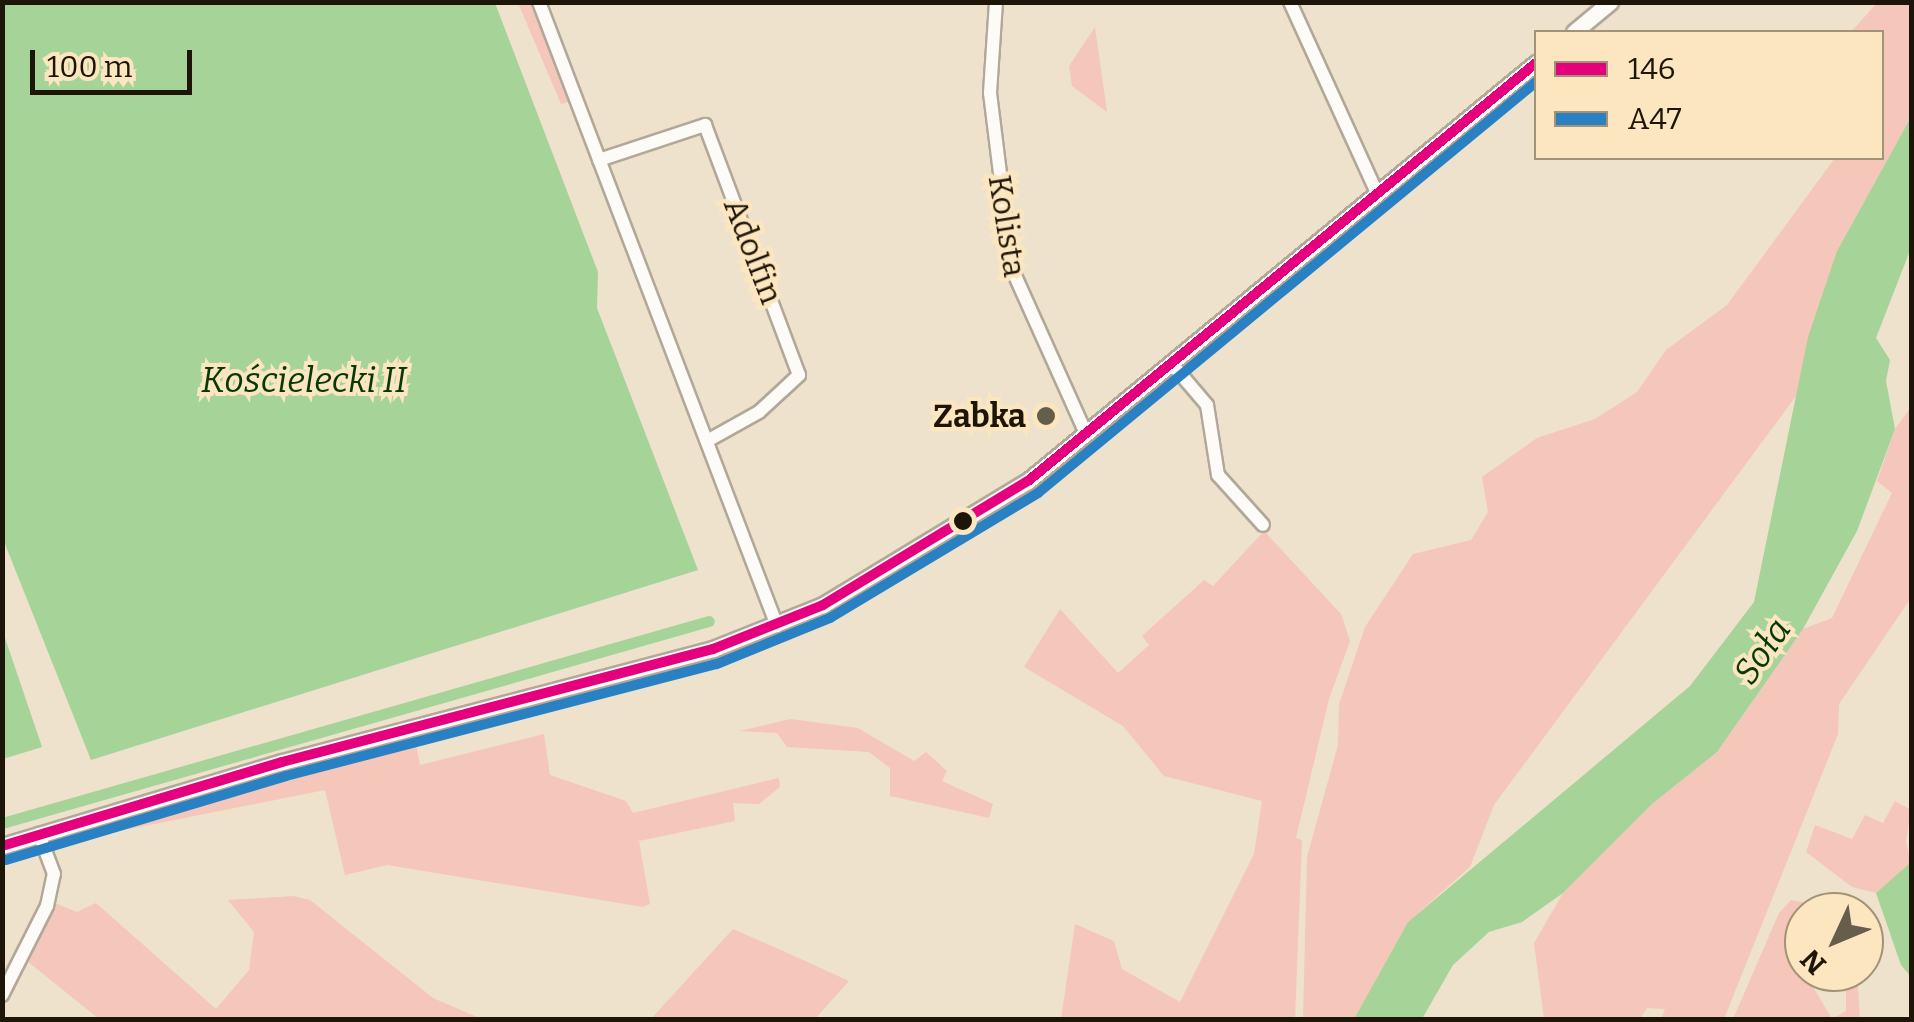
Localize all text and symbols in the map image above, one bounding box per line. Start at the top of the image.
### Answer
scale bar [35,30,198,92]
legend [1534,30,1884,160]
text: 100 m [47,49,132,85]
text: 146 [1628,51,1675,87]
text: A47 [1628,101,1681,137]
street label: Kolista [980,172,1034,280]
street label: Adolfin [715,193,791,309]
water label: Kościelecki II [201,359,407,401]
place label: Zabka [933,397,1026,435]
marker: Zabka [1035,405,1057,427]
unlabelled marker [953,511,973,531]
water label: Soła [1725,610,1799,692]
north arrow [1784,892,1884,992]
text: N [1794,943,1833,981]

